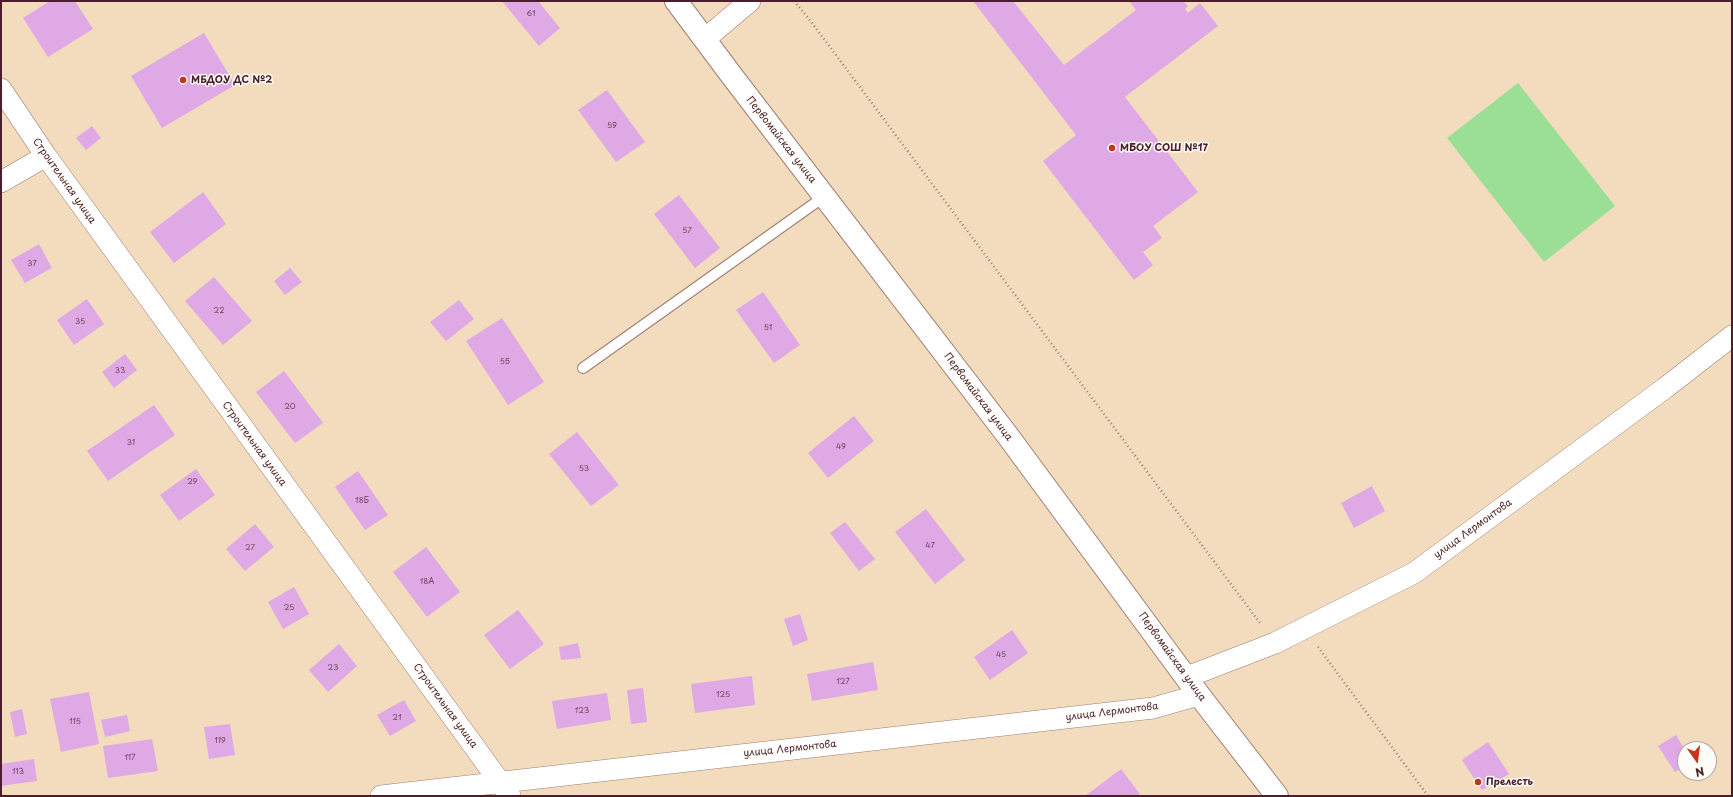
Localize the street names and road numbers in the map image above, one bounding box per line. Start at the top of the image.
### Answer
street label: Первомайская улица [743,94,819,186]
street label: Строительная улица [30,136,98,226]
street label: Первомайская улица [941,351,1015,443]
street label: Строительная улица [219,399,289,489]
street label: улица Лермонтова [1432,497,1514,561]
street label: Первомайская улица [1136,610,1208,704]
street label: Строительная улица [410,661,480,751]
street label: улица Лермонтова [1065,700,1159,724]
street label: улица Лермонтова [743,738,837,760]

